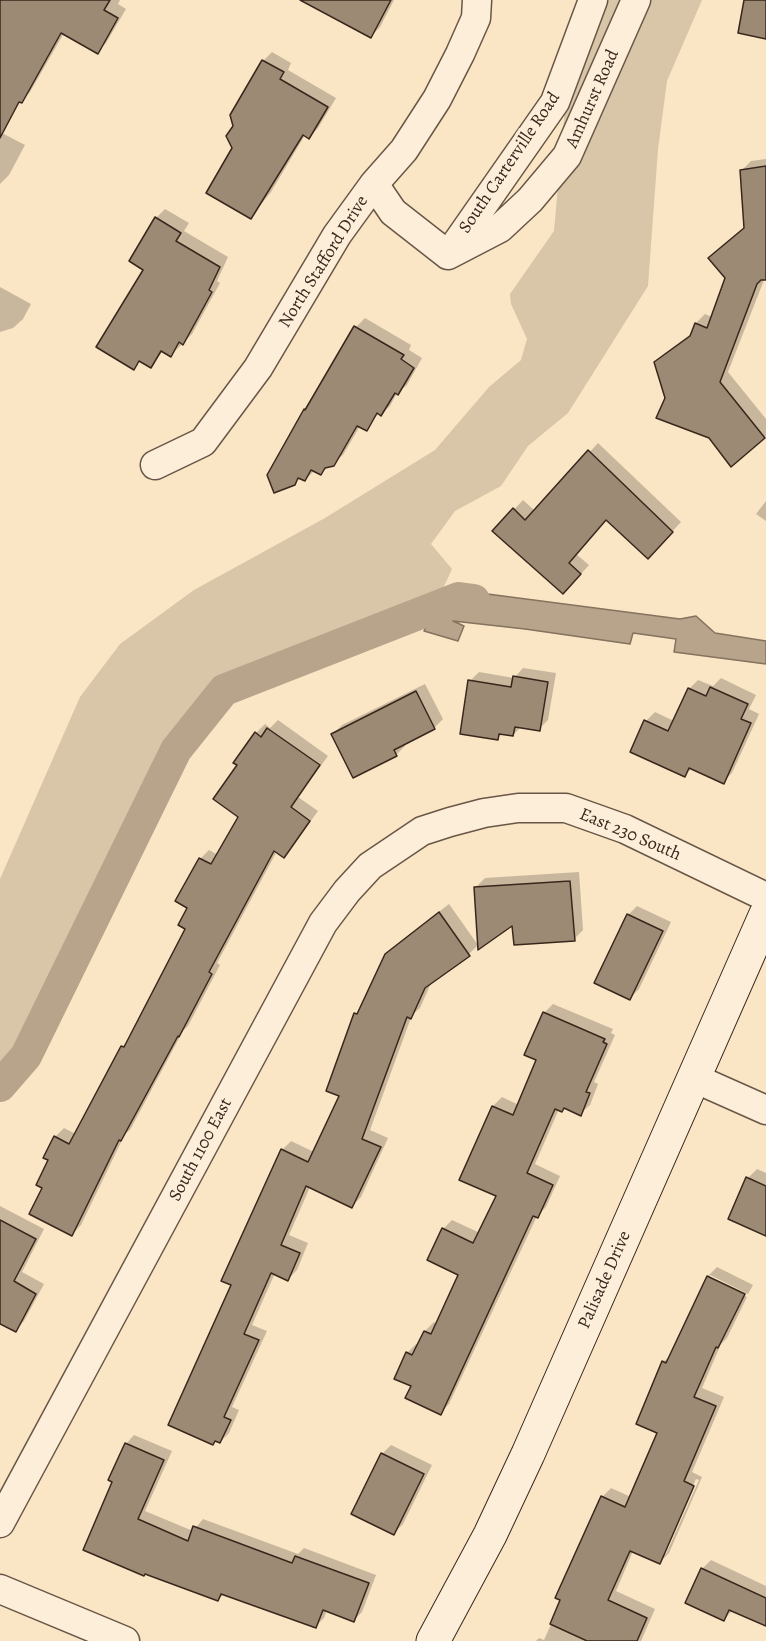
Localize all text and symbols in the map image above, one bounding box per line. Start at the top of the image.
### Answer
street label: Amhurst Road [562,46,624,152]
street label: South Carterville Road [455,88,565,238]
street label: North Stafford Drive [275,192,373,332]
street label: East 230 South [576,804,684,866]
street label: South 1100 East [165,1095,237,1205]
street label: Palisade Drive [574,1228,636,1332]

